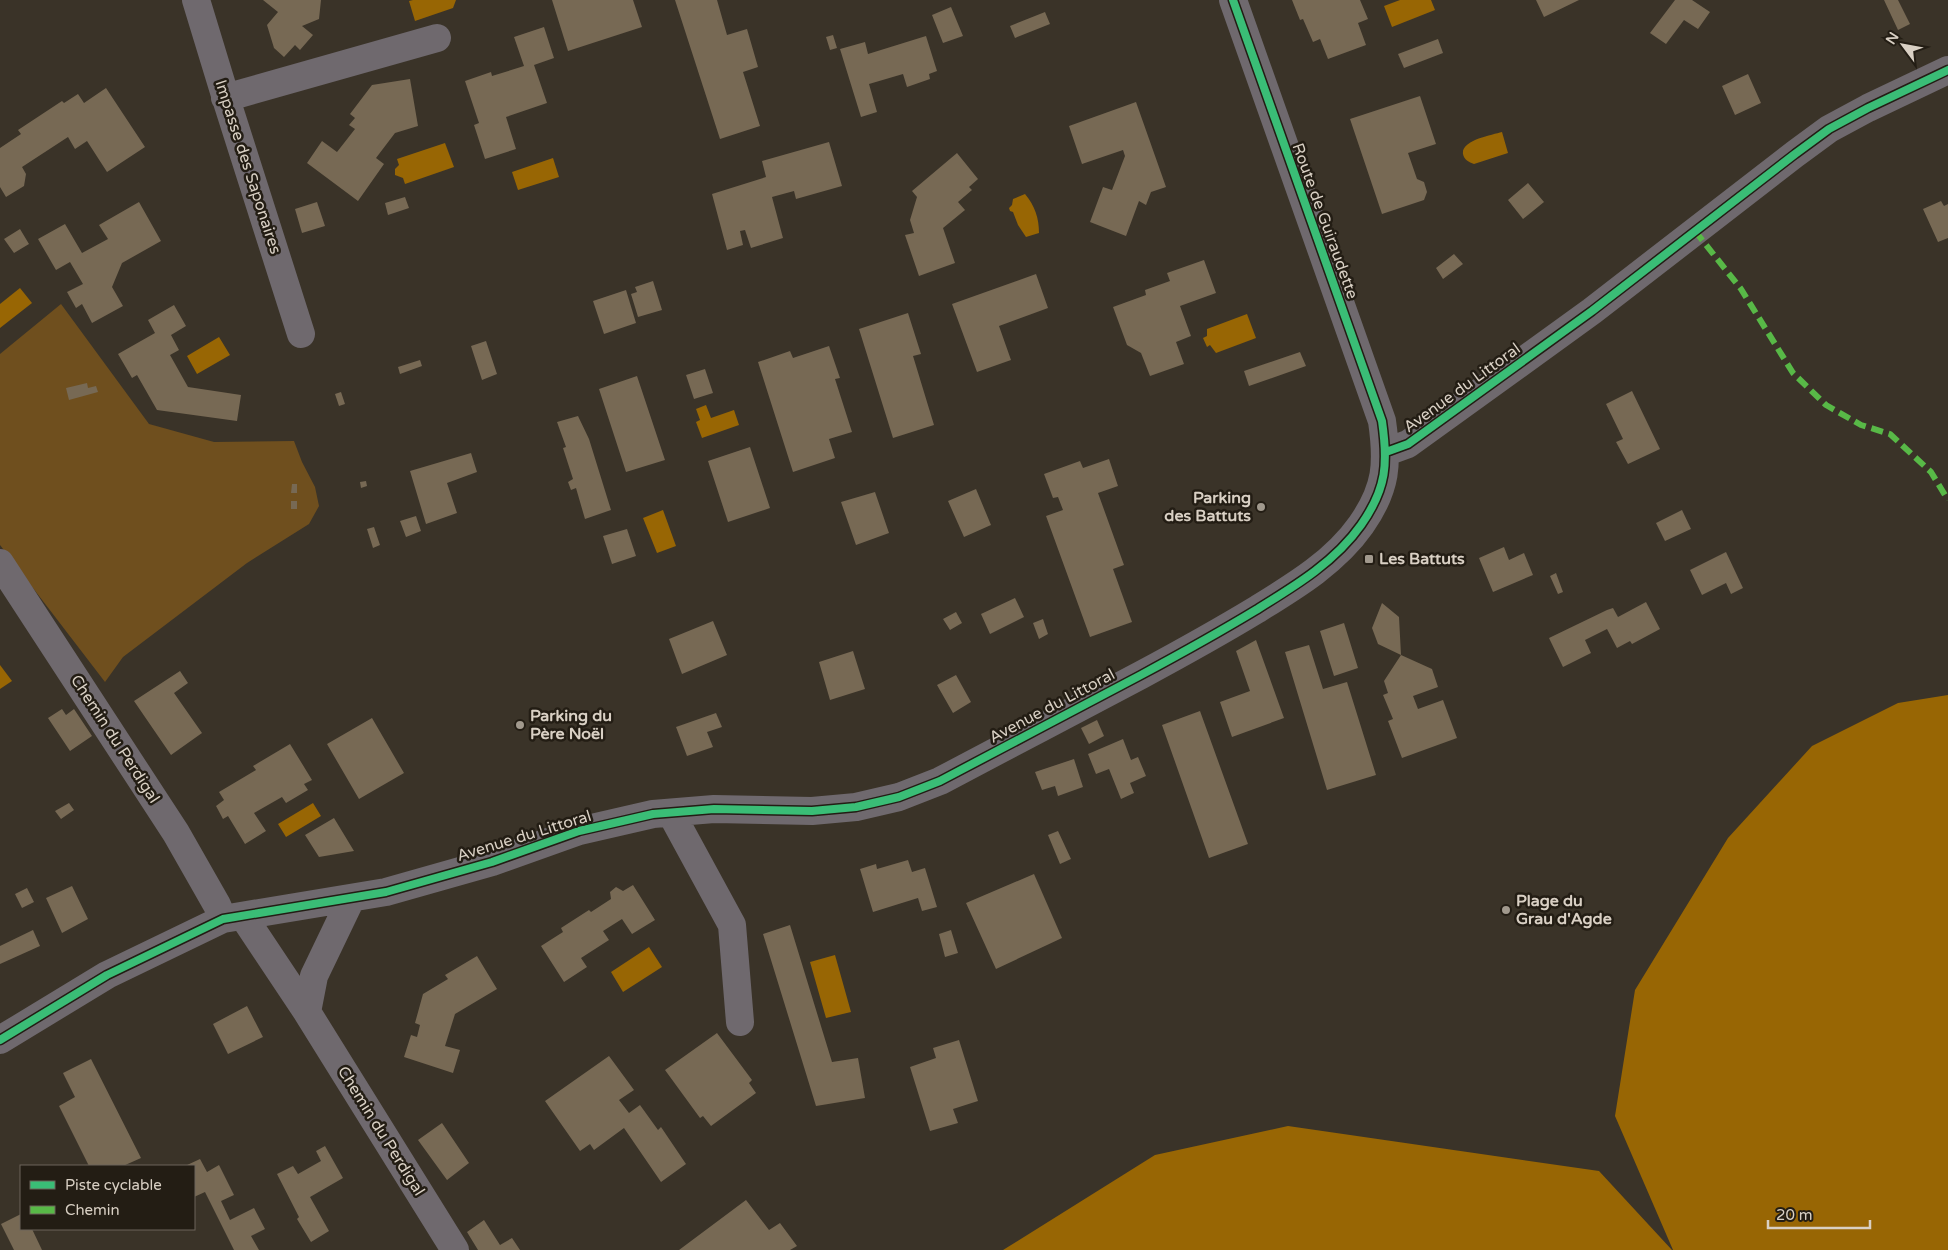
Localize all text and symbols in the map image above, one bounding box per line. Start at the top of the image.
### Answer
north arrow [1878,20,1928,70]
text: N [1882,29,1903,48]
street label: Impasse des Saponaires [210,77,286,257]
street label: Route de Guiraudette [1287,140,1363,302]
street label: Avenue du Littoral [1400,339,1524,437]
place label: Parking des Battuts [1164,488,1251,526]
marker: Parking des Battuts [1255,501,1267,513]
place label: Les Battuts [1379,549,1465,569]
marker: Les Battuts [1363,553,1375,565]
street label: Avenue du Littoral [986,664,1118,748]
street label: Chemin du Perdigal [66,671,164,807]
place label: Parking du Père Noël [530,706,612,744]
marker: Parking du Père Noël [514,719,526,731]
street label: Avenue du Littoral [454,806,594,866]
place label: Plage du Grau d'Agde [1516,891,1612,929]
marker: Plage du Grau d'Agde [1500,904,1512,916]
street label: Chemin du Perdigal [333,1062,429,1200]
legend [20,1165,195,1230]
text: Piste cyclable [65,1176,162,1194]
scale bar [1768,1198,1870,1230]
text: Chemin [65,1201,120,1219]
text: 20 m [1776,1206,1813,1224]

